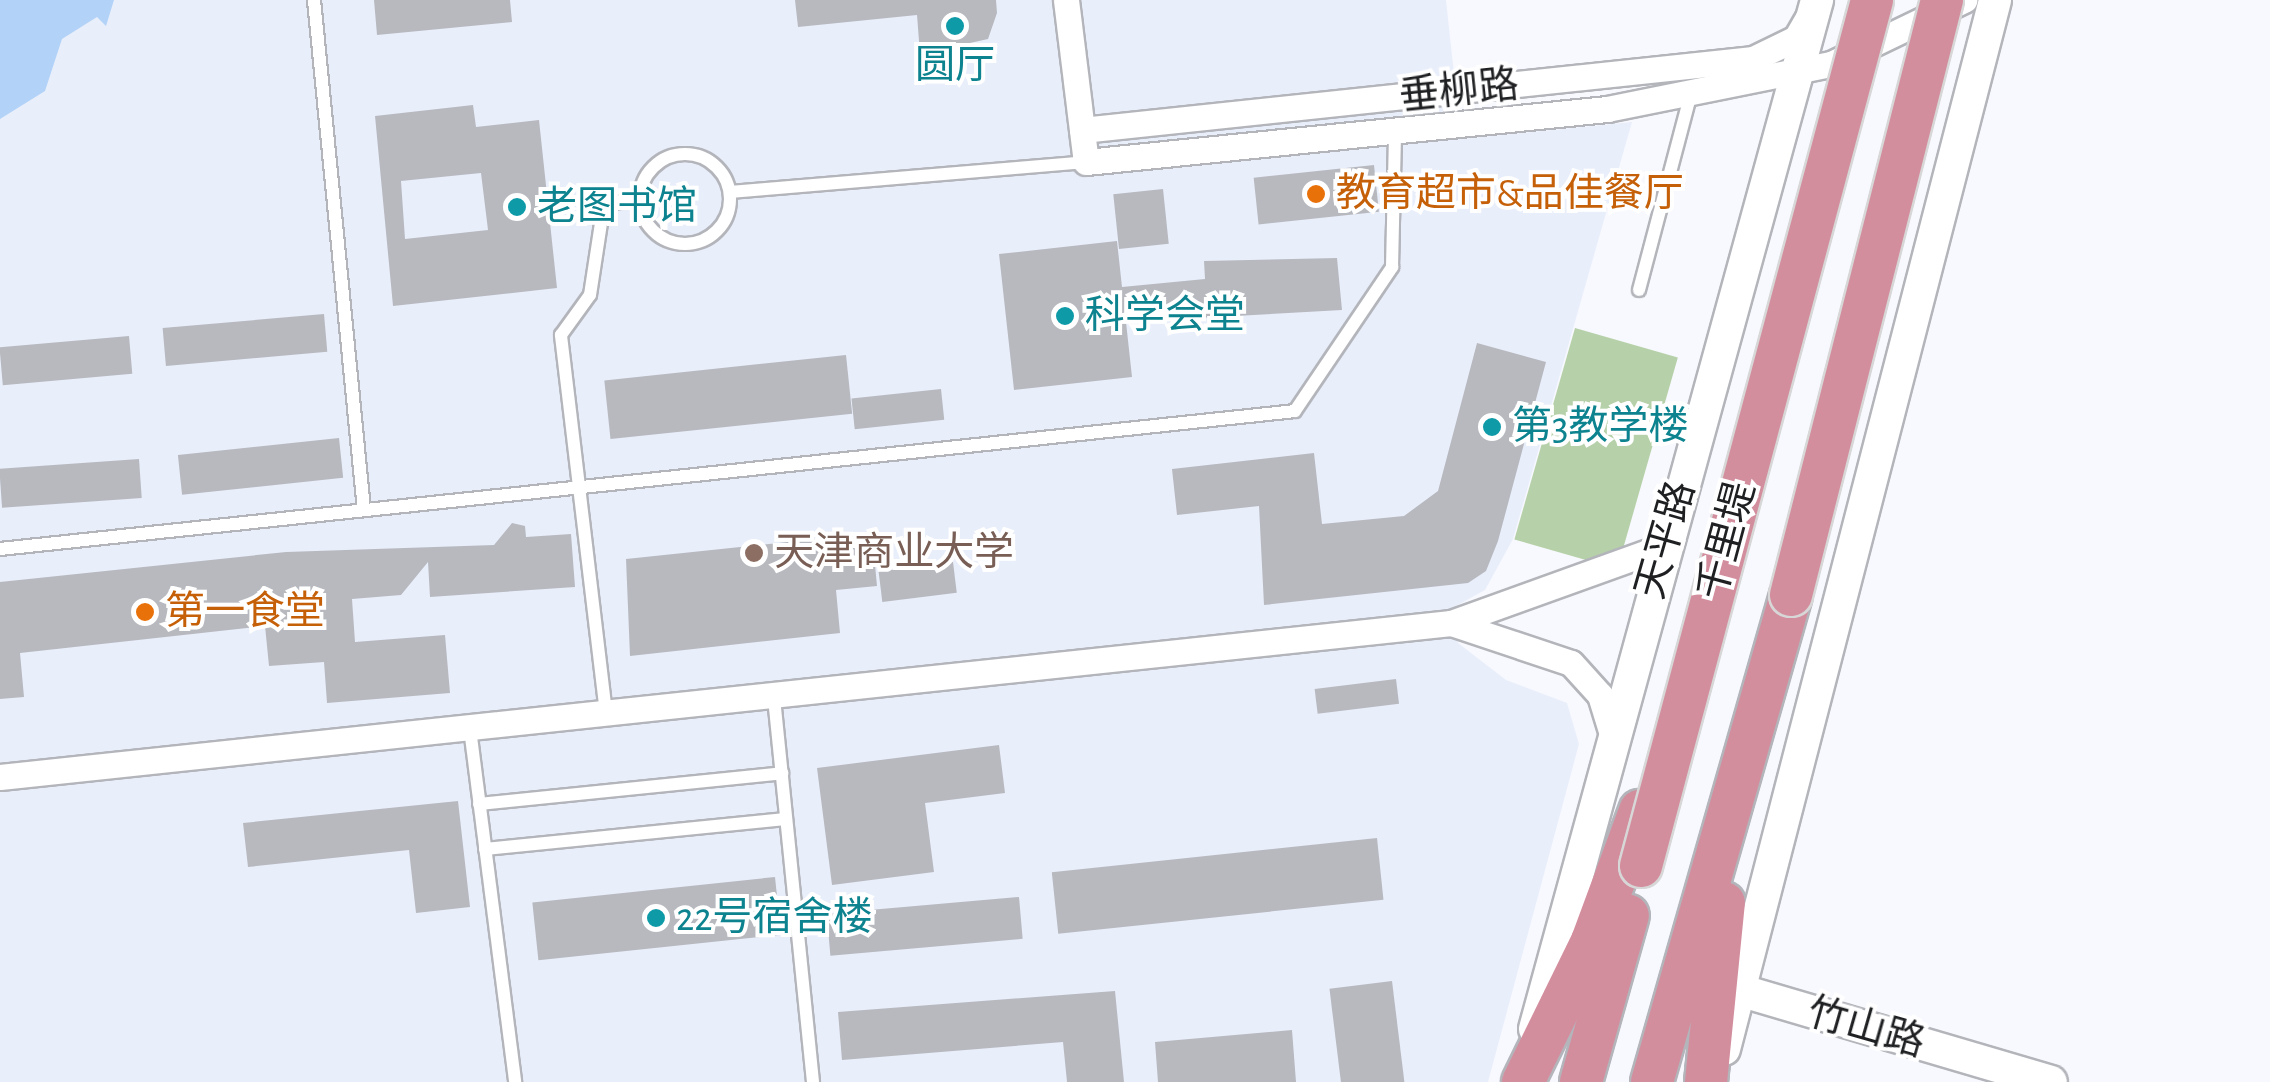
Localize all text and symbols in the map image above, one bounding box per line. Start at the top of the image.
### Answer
marker: 圆厅 [944,15,966,37]
place label: 圆厅 [915,42,995,90]
street label: 垂柳路 [1397,61,1521,121]
place label: 教育超市&品佳餐厅 [1336,170,1684,218]
place label: 老图书馆 [537,183,697,231]
marker: 教育超市&品佳餐厅 [1305,183,1327,205]
marker: 老图书馆 [506,196,528,218]
place label: 科学会堂 [1085,292,1245,340]
marker: 科学会堂 [1054,305,1076,327]
place label: 第3教学楼 [1512,403,1688,451]
marker: 第3教学楼 [1481,416,1503,438]
street label: 天平路 [1626,476,1706,604]
street label: 千里堤 [1688,477,1766,605]
place label: 天津商业大学 [774,529,1014,577]
marker: 天津商业大学 [743,542,765,564]
place label: 第一食堂 [165,588,325,636]
marker: 第一食堂 [134,601,156,623]
place label: 22号宿舍楼 [676,894,872,942]
marker: 22号宿舍楼 [645,907,667,929]
street label: 竹山路 [1802,988,1930,1068]

